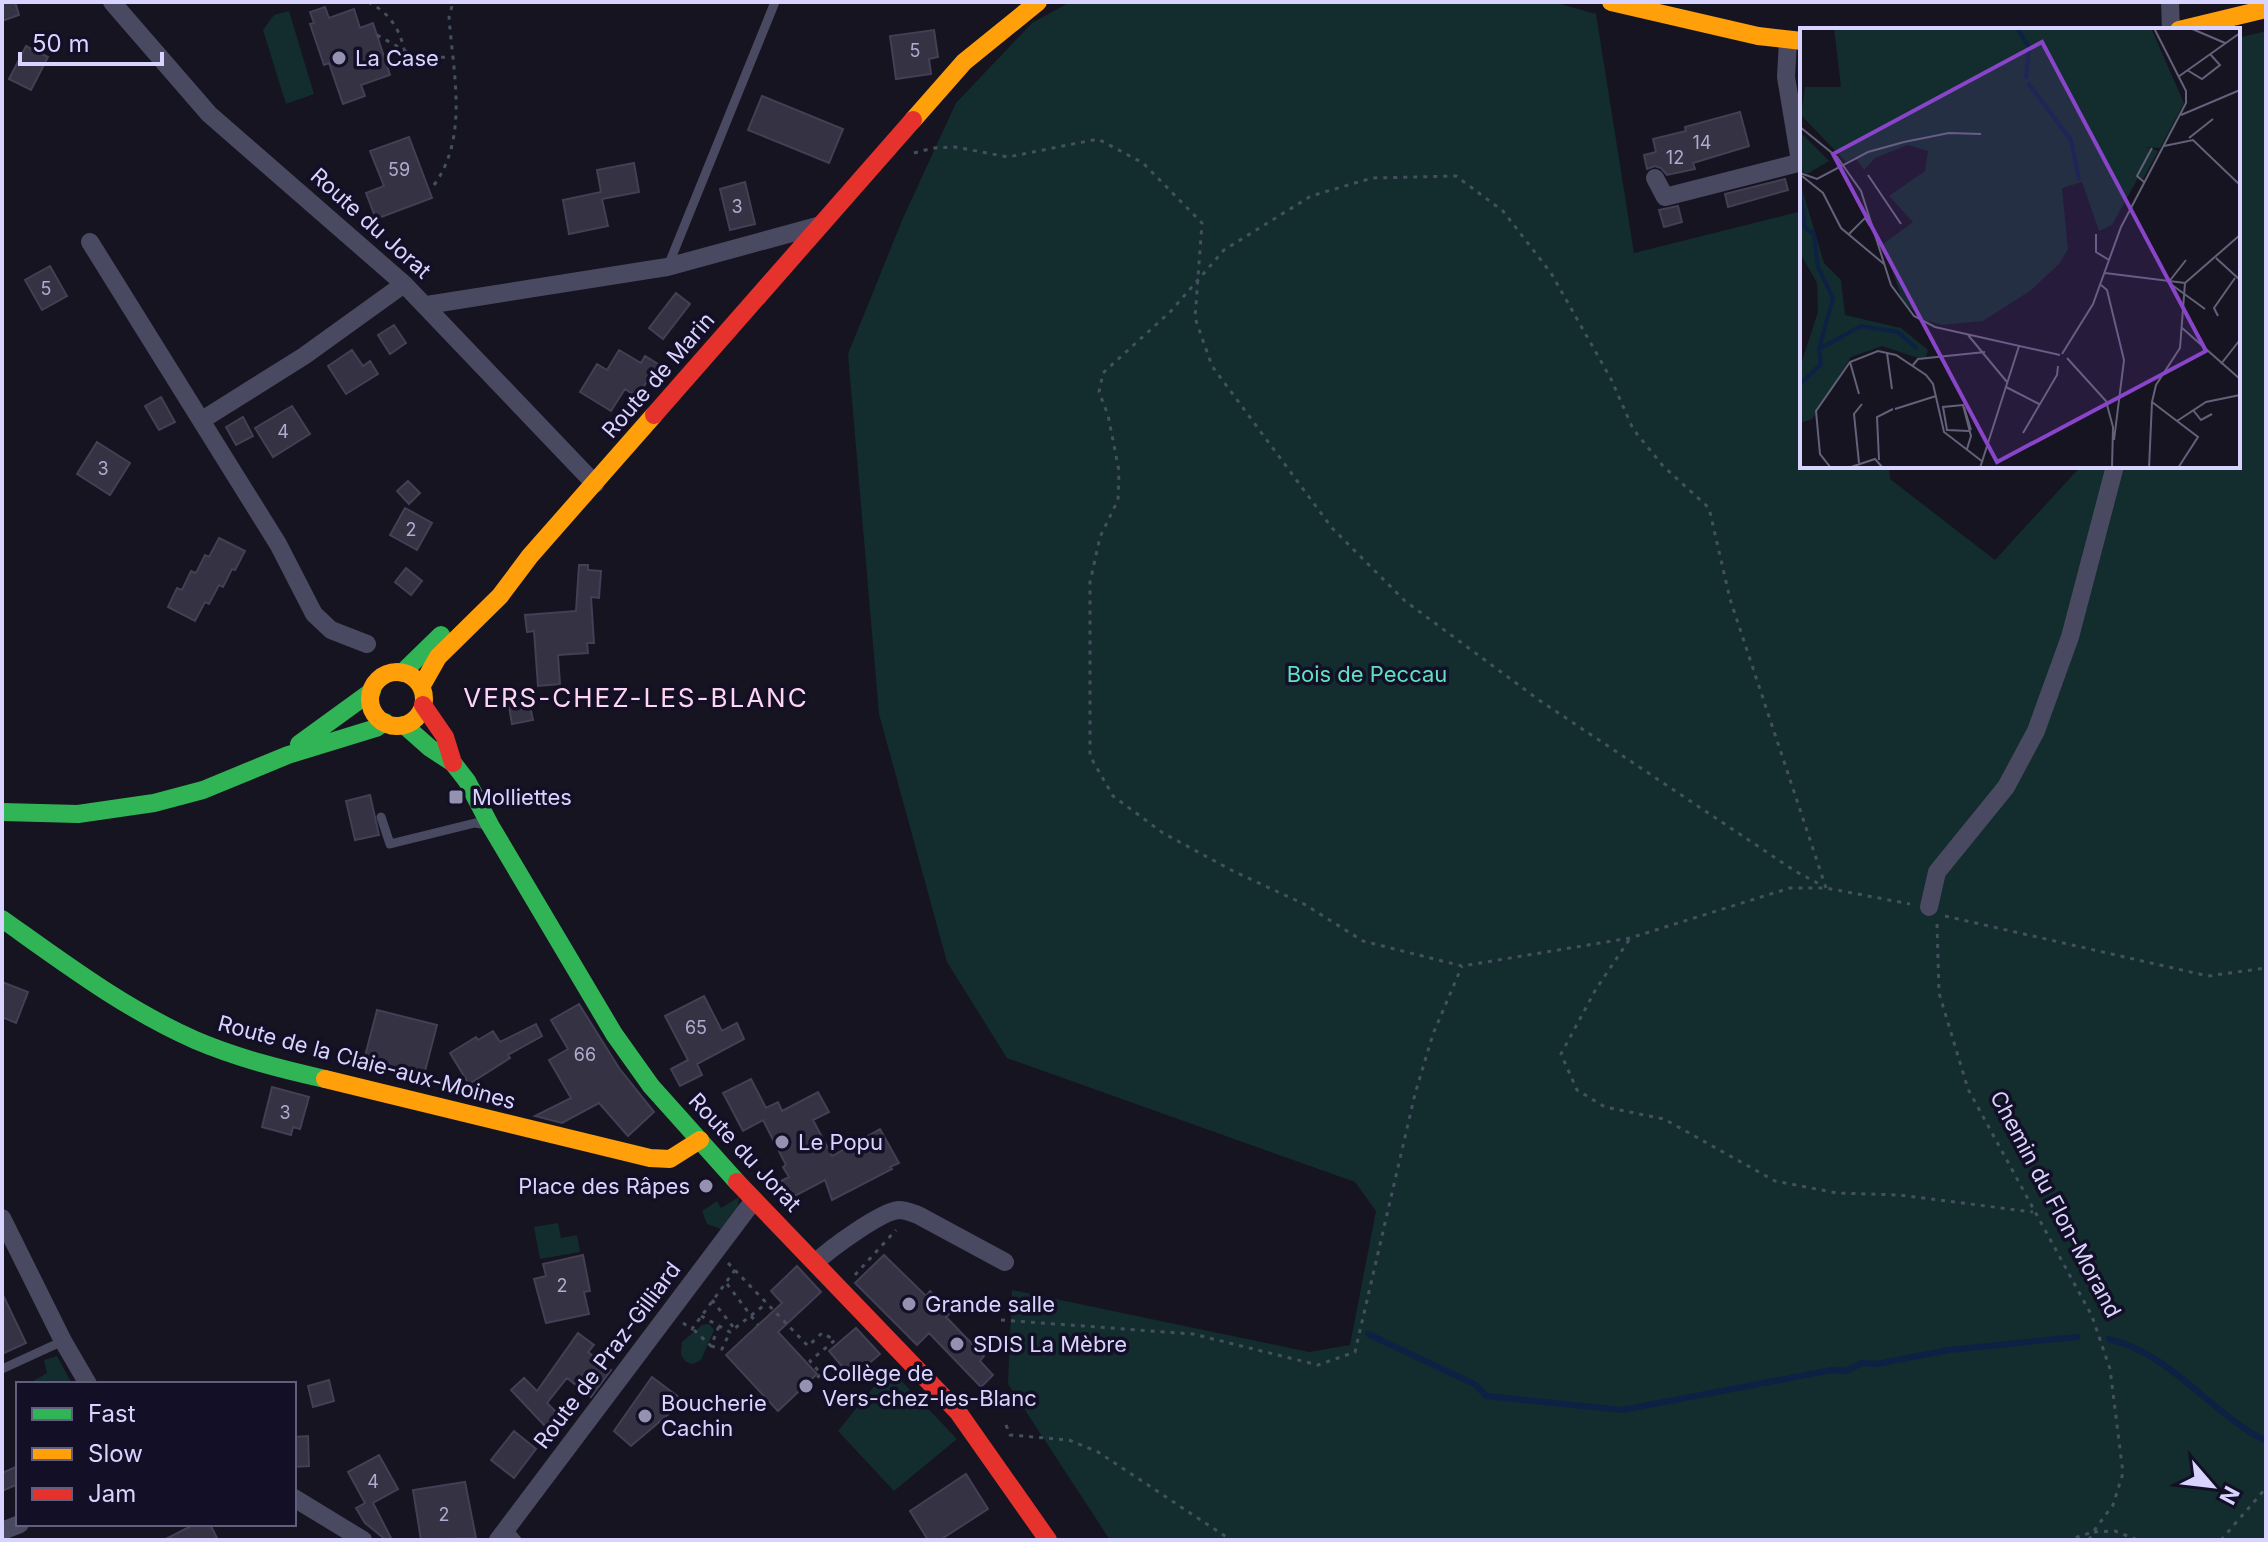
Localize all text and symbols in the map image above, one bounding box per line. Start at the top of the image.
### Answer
scale bar [20,16,162,66]
inset map [1800,28,2240,468]
text: 50 m [32,29,90,58]
house number: 5 [910,40,920,61]
place label: La Case [355,45,439,71]
marker: La Case [330,49,348,67]
house number: 14 [1693,132,1711,153]
house number: 12 [1666,147,1684,168]
house number: 59 [388,159,410,180]
street label: Route du Jorat [306,162,436,284]
house number: 3 [731,196,743,217]
house number: 5 [41,278,51,299]
street label: Route de Marin [596,307,720,443]
house number: 4 [277,421,289,442]
house number: 3 [97,458,109,479]
house number: 2 [406,519,416,540]
park label: Bois de Peccau [1287,661,1447,687]
district label: VERS-CHEZ-LES-BLANC [463,682,809,713]
place label: Molliettes [472,784,572,810]
marker: Molliettes [447,788,465,806]
street label: Route de la Claie-aux-Moines [215,1010,519,1114]
house number: 65 [685,1017,707,1038]
house number: 66 [574,1044,596,1065]
street label: Chemin du Flon-Morand [1985,1086,2127,1322]
street label: Route du Jorat [684,1087,806,1217]
house number: 3 [279,1102,291,1123]
place label: Le Popu [798,1129,883,1155]
marker: Le Popu [773,1133,791,1151]
place label: Place des Râpes [518,1173,690,1199]
marker: Place des Râpes [697,1177,715,1195]
street label: Route de Praz-Gilliard [528,1257,686,1453]
house number: 2 [557,1275,567,1296]
place label: Grande salle [925,1291,1055,1317]
marker: Grande salle [900,1295,918,1313]
place label: SDIS La Mèbre [973,1331,1127,1357]
marker: SDIS La Mèbre [948,1335,966,1353]
place label: Collège de Vers-chez-les-Blanc [822,1360,1037,1411]
marker: Collège de Vers-chez-les-Blanc [797,1377,815,1395]
legend [16,1382,296,1526]
place label: Boucherie Cachin [661,1390,767,1441]
text: Fast [88,1399,136,1428]
marker: Boucherie Cachin [636,1407,654,1425]
text: Slow [88,1439,143,1468]
north arrow [2172,1446,2252,1526]
house number: 4 [367,1471,379,1492]
text: Jam [88,1479,136,1508]
text: N [2214,1482,2245,1509]
house number: 2 [439,1504,449,1525]

